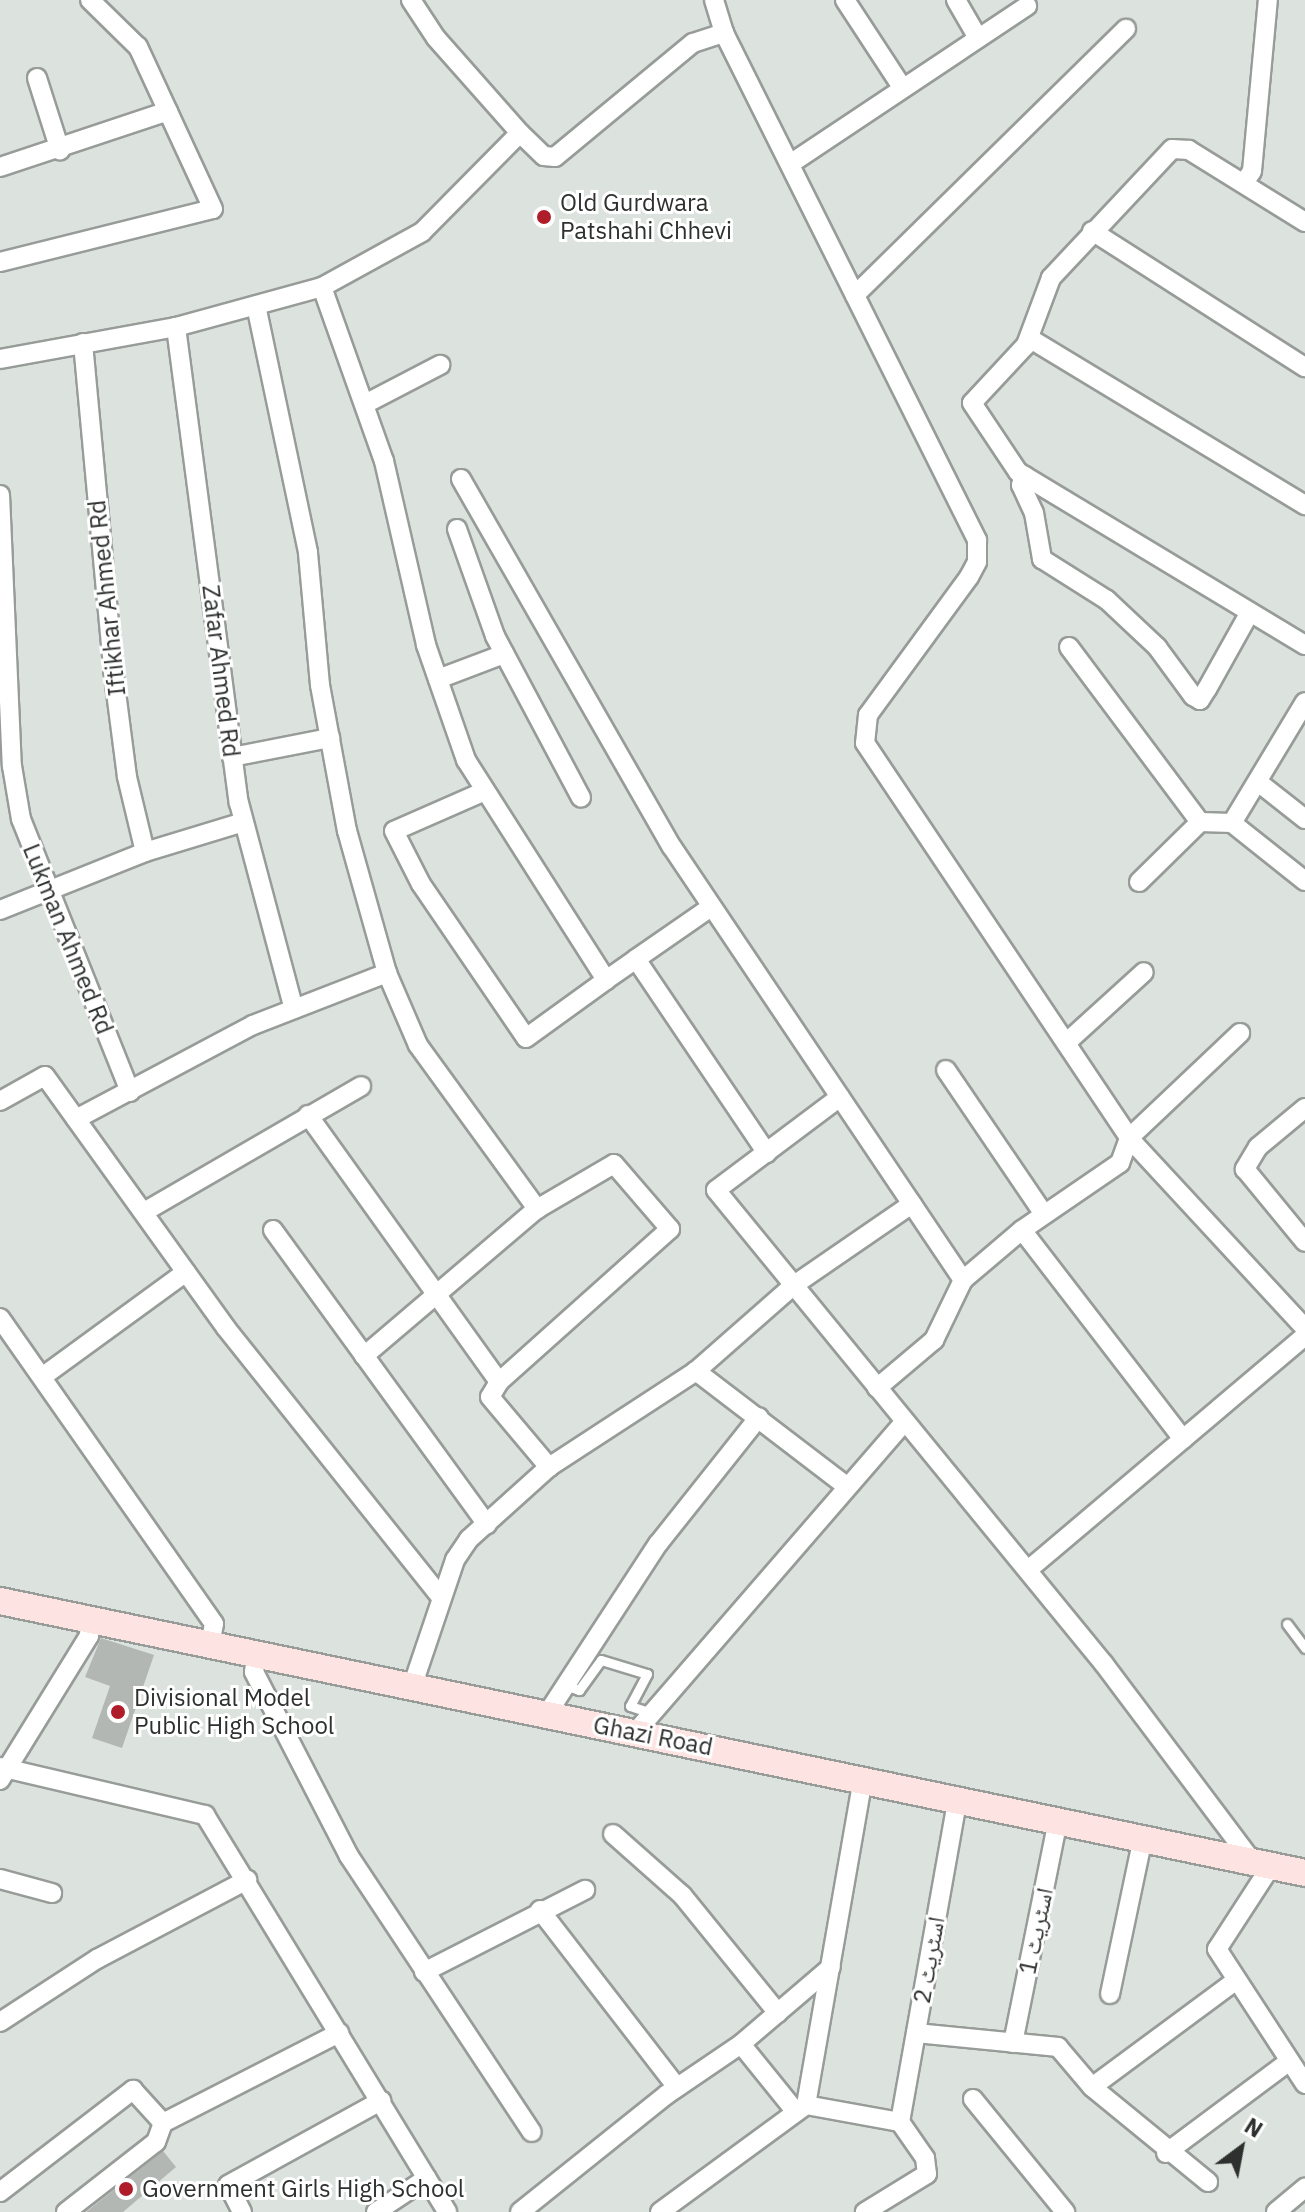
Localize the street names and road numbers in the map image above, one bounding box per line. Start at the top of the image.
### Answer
street label: Iftikhar Ahmed Rd [82,499,132,697]
street label: Zafar Ahmed Rd [196,583,246,759]
street label: Lukman Ahmed Rd [17,840,119,1038]
street label: Ghazi Road [591,1710,715,1762]
street label: اسٹریٹ 1 [1013,1885,1059,1977]
street label: اسٹریٹ 2 [907,1914,951,2006]

